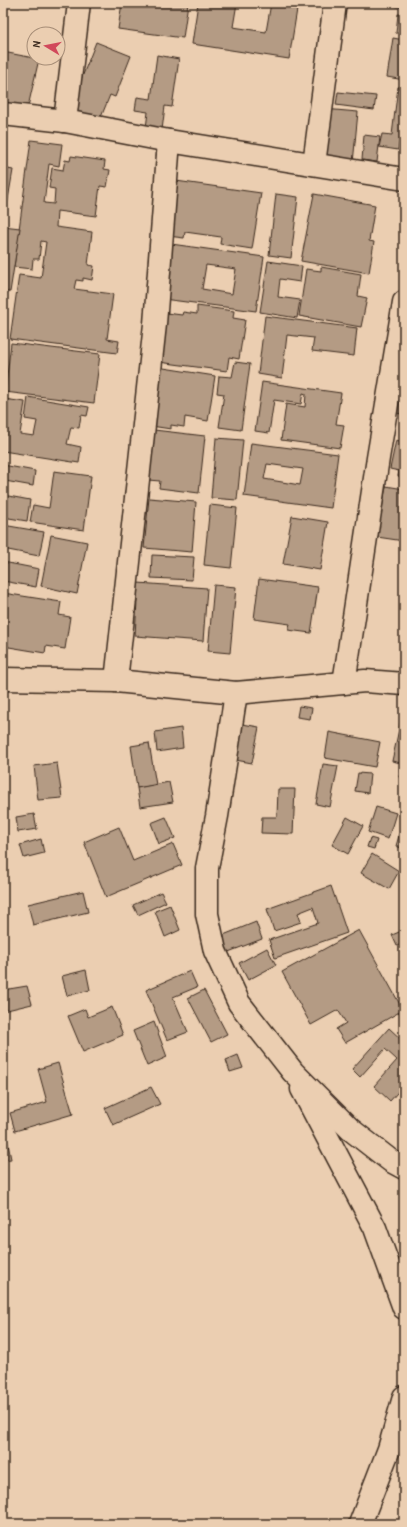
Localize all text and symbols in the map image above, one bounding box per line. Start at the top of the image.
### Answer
north arrow [26,26,66,66]
text: N [29,40,44,48]

